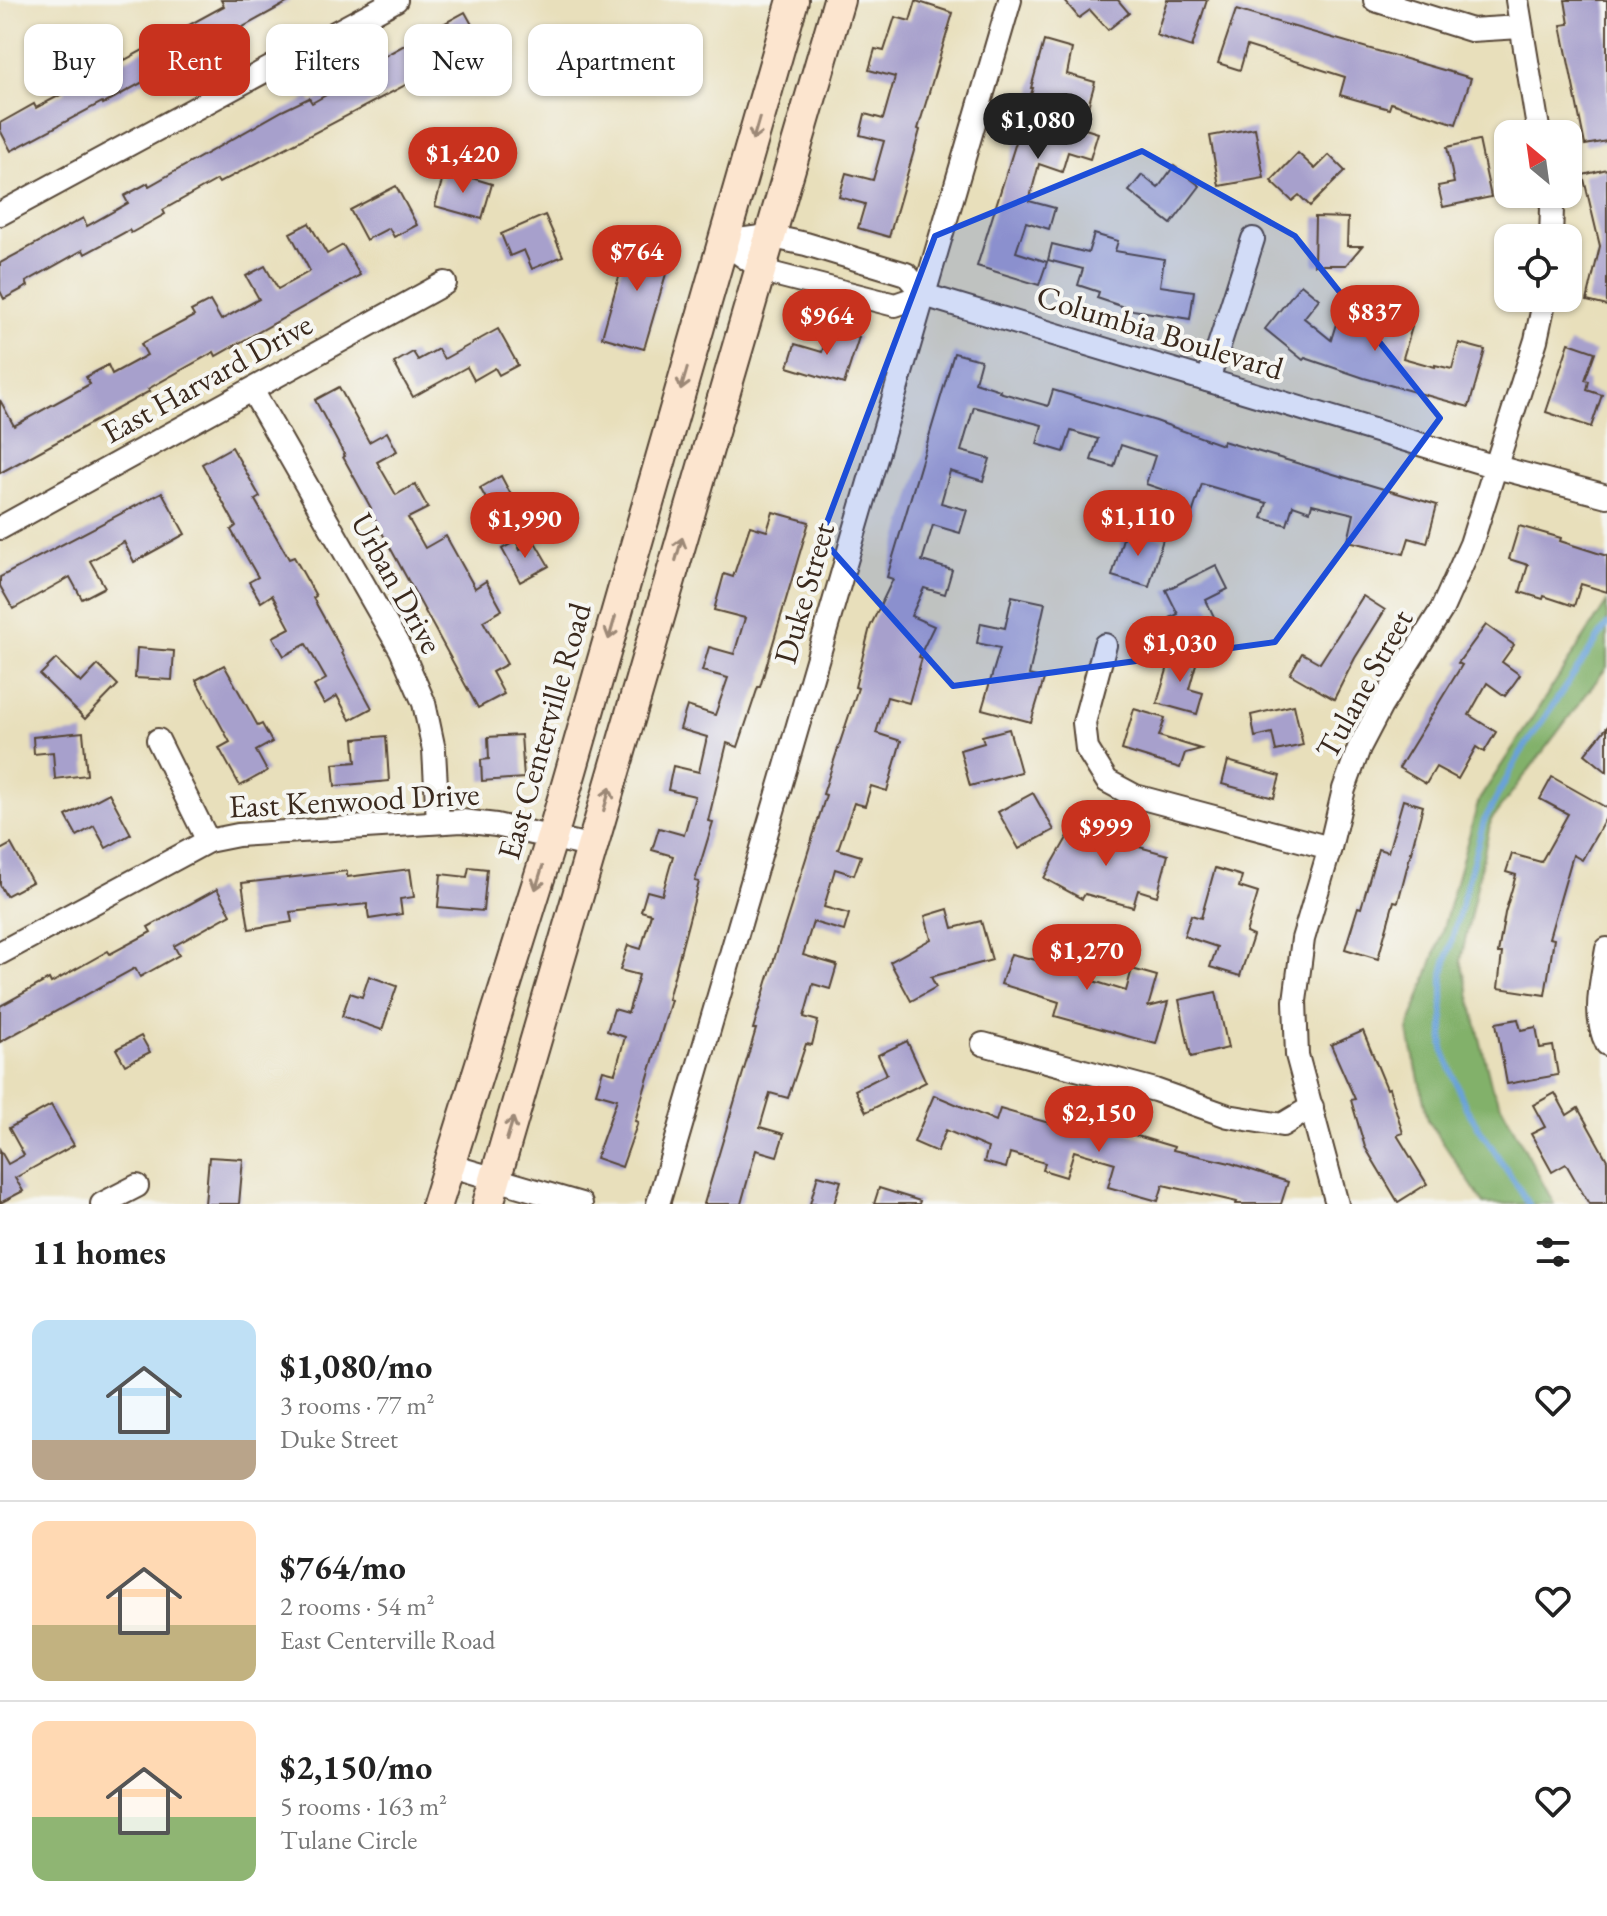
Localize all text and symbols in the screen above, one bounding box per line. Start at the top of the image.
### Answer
chip: Buy [24,24,123,96]
chip: Rent [139,24,250,96]
chip: Filters [266,24,388,96]
chip: New [404,24,512,96]
chip: Apartment [528,24,703,96]
pin: $1,080 [973,93,1103,161]
text: $1,080 [1001,102,1075,136]
one-way arrow [748,115,763,141]
north arrow [1494,120,1582,208]
map controls [1494,120,1582,312]
pin: $1,420 [398,127,528,195]
text: $1,420 [426,136,500,170]
button: locate [1494,224,1582,312]
pin: $764 [590,225,684,293]
text: $764 [610,234,664,268]
street label: Columbia Boulevard [1032,275,1289,390]
pin: $837 [1328,285,1422,353]
pin: $964 [780,289,874,357]
text: $837 [1348,294,1402,328]
text: $964 [800,298,854,332]
street label: East Harvard Drive [94,303,320,453]
one-way arrow [676,365,691,391]
pin: $1,110 [1073,490,1203,558]
pin: $1,990 [460,492,590,560]
text: $1,110 [1101,499,1175,533]
text: $1,990 [488,501,562,535]
street label: Urban Drive [341,505,453,661]
street label: Duke Street [764,517,844,669]
one-way arrow [672,537,687,563]
street label: East Centerville Road [487,597,601,864]
street label: Tulane Street [1306,602,1422,766]
one-way arrow [604,615,619,641]
pin: $1,030 [1115,616,1245,684]
text: $1,030 [1143,625,1217,659]
street label: East Kenwood Drive [228,772,480,828]
one-way arrow [601,787,616,813]
pin: $999 [1059,800,1153,868]
text: $999 [1079,809,1133,843]
one-way arrow [531,865,545,890]
pin: $1,270 [1022,924,1152,992]
text: $1,270 [1050,933,1124,967]
pin: $2,150 [1034,1086,1164,1154]
text: $2,150 [1062,1095,1136,1129]
one-way arrow [503,1117,518,1143]
text: 11 homes [32,1230,166,1274]
icon: filters [1531,1230,1575,1274]
text: $1,080/mo [280,1344,432,1388]
icon: home [96,1352,192,1448]
icon: heart [1531,1378,1575,1422]
text: 3 rooms · 77 m² [280,1388,435,1422]
text: Duke Street [280,1422,398,1456]
text: $764/mo [280,1545,406,1589]
icon: home [96,1553,192,1649]
icon: heart [1531,1579,1575,1623]
text: 2 rooms · 54 m² [280,1589,435,1623]
text: East Centerville Road [280,1623,495,1657]
text: $2,150/mo [280,1745,432,1789]
icon: home [96,1753,192,1849]
icon: heart [1531,1779,1575,1823]
text: 5 rooms · 163 m² [280,1789,447,1823]
text: Tulane Circle [280,1823,417,1857]

